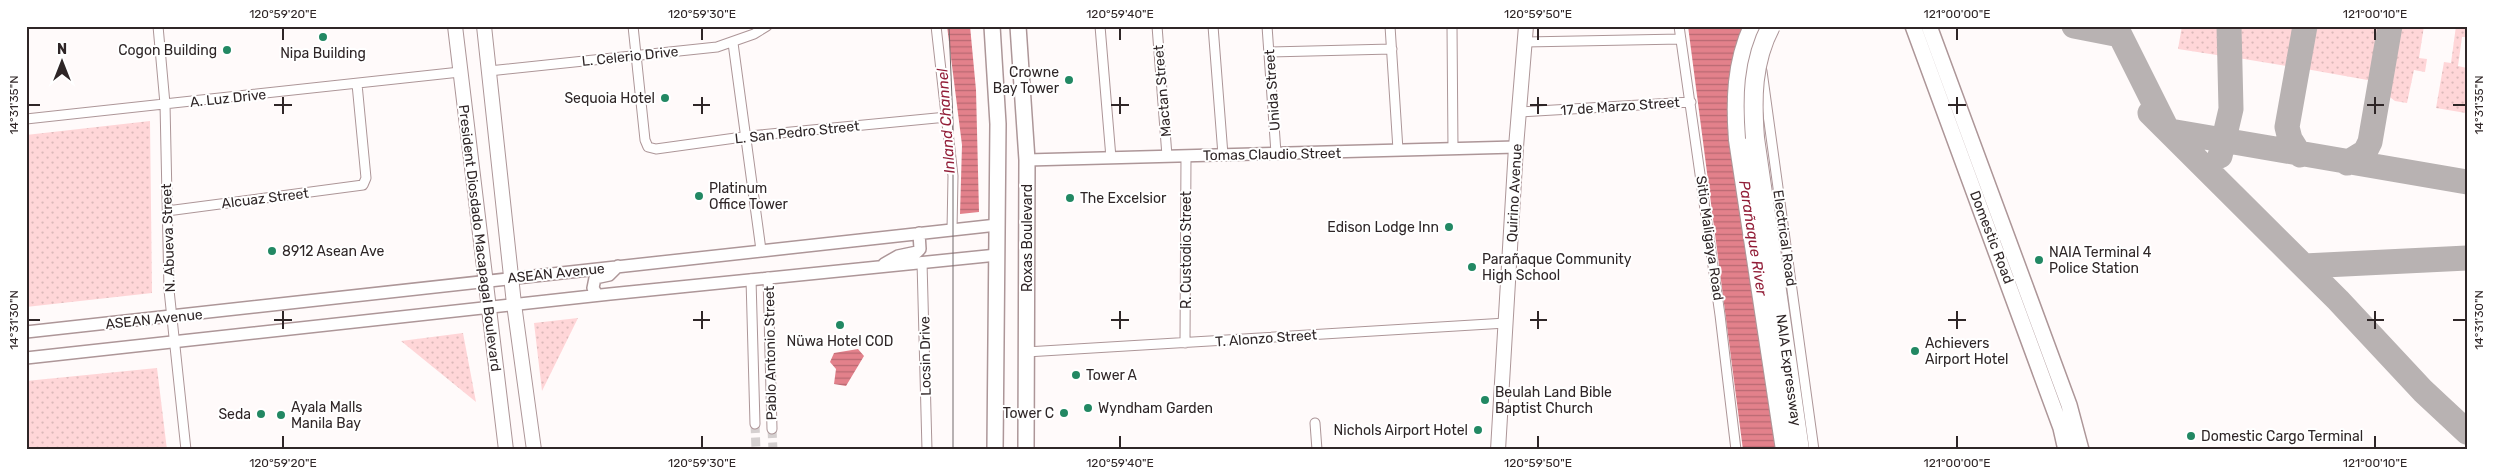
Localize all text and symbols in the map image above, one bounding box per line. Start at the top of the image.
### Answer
text: 120°59'20"E [249,7,317,21]
text: 120°59'30"E [668,7,736,21]
text: 120°59'40"E [1086,7,1154,21]
text: 120°59'50"E [1504,7,1572,21]
text: 121°00'00"E [1924,7,1990,21]
text: 121°00'10"E [2343,7,2407,21]
marker: Nipa Building [317,31,329,43]
north arrow [38,38,88,88]
text: N [57,41,67,58]
place label: Cogon Building [118,42,217,59]
street label: L. Celerio Drive [581,43,679,70]
marker: Cogon Building [221,44,233,56]
street label: Mactan Street [1150,44,1175,138]
place label: Nipa Building [280,45,366,62]
street label: Unida Street [1261,48,1284,131]
place label: Crowne Bay Tower [993,64,1060,97]
water label: Inland Channel [933,67,959,174]
marker: Crowne Bay Tower [1063,74,1075,86]
text: 14°31'35"N [7,75,21,135]
text: 14°31'35"N [2472,75,2486,135]
street label: A. Luz Drive [189,86,267,111]
place label: Sequoia Hotel [564,90,655,107]
marker: Sequoia Hotel [659,92,671,104]
street label: 17 de Marzo Street [1560,94,1681,119]
street label: President Diosdado Macapagal Boulevard [455,104,504,373]
street label: L. San Pedro Street [734,117,861,148]
street label: Quirino Avenue [1503,143,1526,243]
street label: Tomas Claudio Street [1203,145,1342,164]
street label: Sitio Maligaya Road [1692,175,1727,302]
water label: Parañaque River [1735,179,1771,298]
place label: Platinum Office Tower [709,180,789,213]
street label: N. Abueva Street [158,183,179,293]
street label: Roxas Boulevard [1019,184,1036,292]
street label: Alcuaz Street [221,185,310,212]
street label: Domestic Road [1966,188,2017,286]
street label: Electrical Road [1769,189,1800,287]
marker: Platinum Office Tower [693,190,705,202]
place label: The Excelsior [1080,190,1167,207]
street label: R. Custodio Street [1178,190,1195,309]
marker: The Excelsior [1064,192,1076,204]
place label: Edison Lodge Inn [1327,219,1439,236]
marker: Edison Lodge Inn [1443,221,1455,233]
place label: 8912 Asean Ave [282,243,385,260]
place label: NAIA Terminal 4 Police Station [2049,244,2152,277]
marker: 8912 Asean Ave [266,245,278,257]
place label: Parañaque Community High School [1482,251,1632,284]
marker: NAIA Terminal 4 Police Station [2033,254,2045,266]
street label: ASEAN Avenue [507,260,606,287]
marker: Parañaque Community High School [1466,261,1478,273]
street label: Pablo Antonio Street [761,285,780,420]
text: 14°31'30"N [7,290,21,350]
text: 14°31'30"N [2472,290,2486,350]
street label: ASEAN Avenue [105,306,204,333]
street label: NAIA Expressway [1772,313,1805,428]
street label: Locsin Drive [916,316,935,396]
marker: Nüwa Hotel COD [834,319,846,331]
street label: T. Alonzo Street [1215,326,1318,351]
place label: Nüwa Hotel COD [787,333,893,350]
place label: Achievers Airport Hotel [1925,335,2008,368]
marker: Achievers Airport Hotel [1909,345,1921,357]
place label: Tower A [1086,367,1138,384]
marker: Tower A [1070,369,1082,381]
place label: Beulah Land Bible Baptist Church [1495,384,1612,417]
marker: Beulah Land Bible Baptist Church [1479,394,1491,406]
place label: Ayala Malls Manila Bay [291,399,362,432]
place label: Wyndham Garden [1098,400,1213,417]
marker: Wyndham Garden [1082,402,1094,414]
place label: Tower C [1003,405,1054,422]
place label: Seda [218,406,251,423]
marker: Tower C [1058,407,1070,419]
marker: Seda [255,408,267,420]
marker: Ayala Malls Manila Bay [275,409,287,421]
place label: Nichols Airport Hotel [1334,422,1468,439]
marker: Nichols Airport Hotel [1472,424,1484,436]
place label: Domestic Cargo Terminal [2201,428,2363,445]
marker: Domestic Cargo Terminal [2185,430,2197,442]
text: 120°59'20"E [249,456,317,470]
text: 120°59'30"E [668,456,736,470]
text: 120°59'40"E [1086,456,1154,470]
text: 120°59'50"E [1504,456,1572,470]
text: 121°00'00"E [1924,456,1990,470]
text: 121°00'10"E [2343,456,2407,470]

